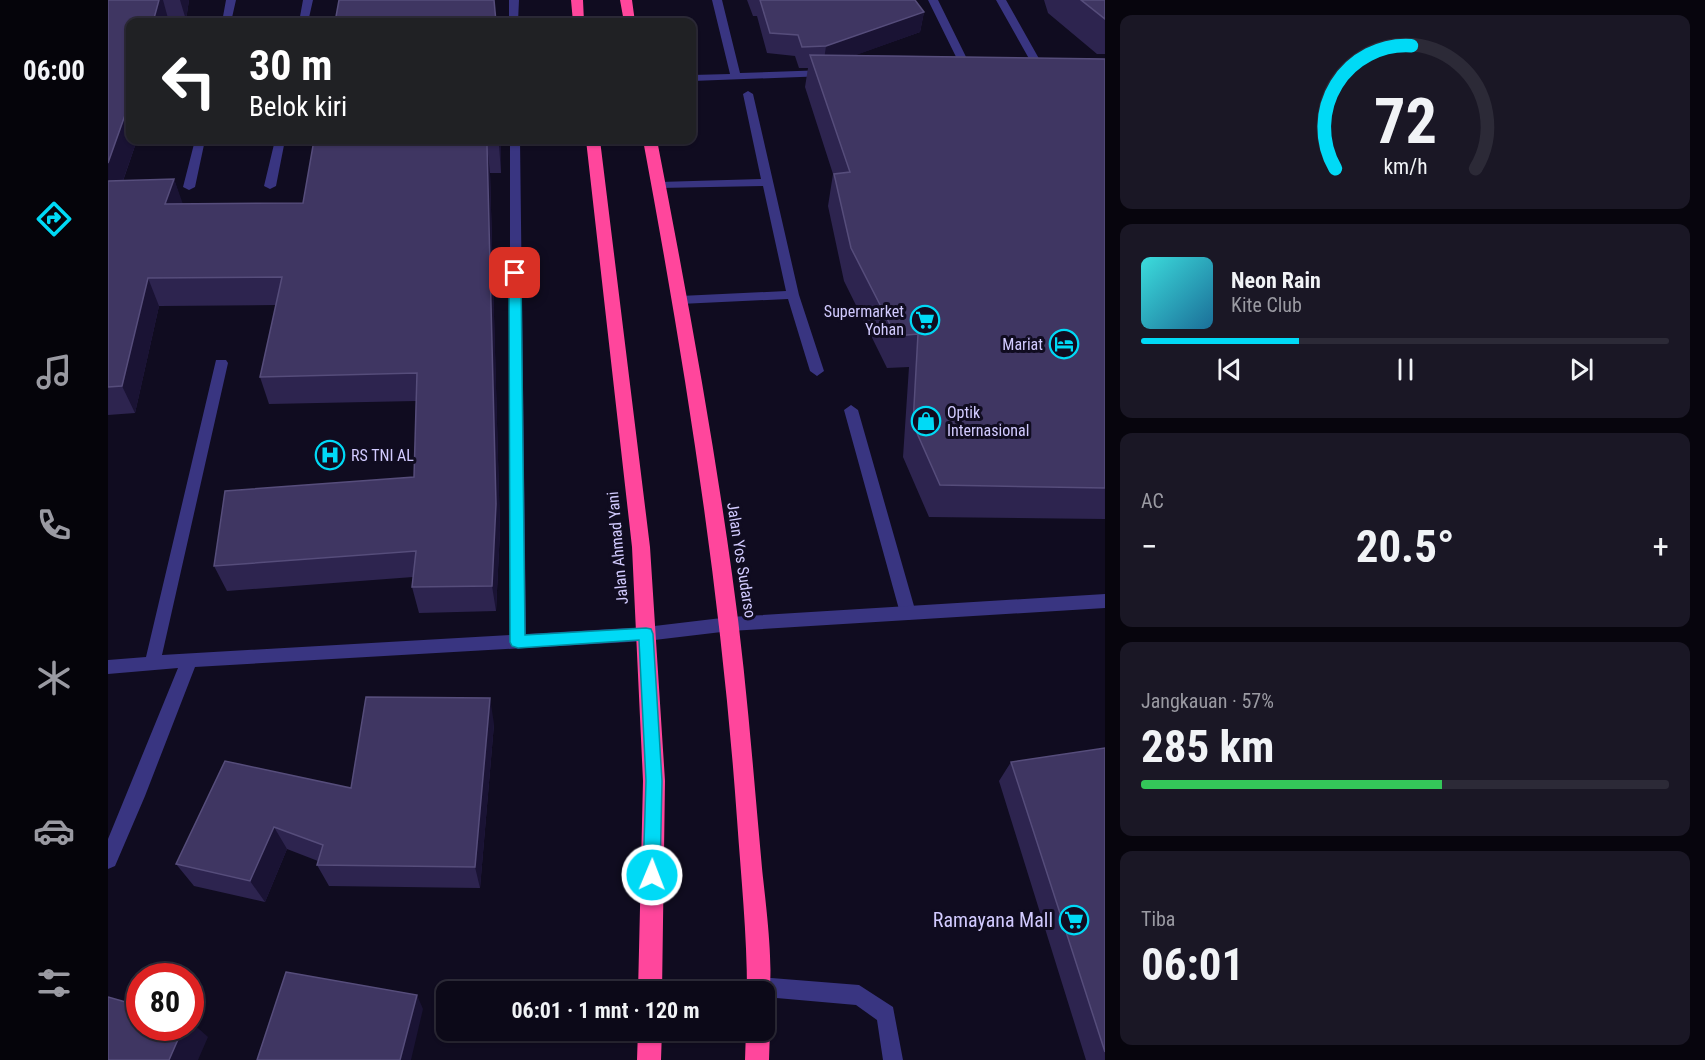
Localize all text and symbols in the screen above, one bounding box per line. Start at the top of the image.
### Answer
text: 30 m [249,41,332,90]
icon: left [150,42,228,120]
text: 06:00 [23,55,85,87]
text: 72 [1373,85,1437,158]
text: Belok kiri [249,91,347,123]
text: km/h [1383,154,1427,179]
icon: directions [33,198,75,240]
pin [489,247,540,298]
icon: arrive [498,256,531,289]
text: Neon Rain [1231,268,1321,293]
text: Kite Club [1231,293,1302,317]
place label: Supermarket Yohan [824,302,904,339]
supermarket icon: Supermarket Yohan [909,304,941,336]
hotel icon: Mariat [1048,328,1080,360]
place label: Mariat [1002,335,1043,354]
icon: music [33,351,75,393]
icon: previous [1213,353,1246,386]
icon: pause [1389,353,1422,386]
icon: next [1565,353,1598,386]
place label: Optik Internasional [947,403,1029,440]
shop icon: Optik Internasional [910,405,942,437]
hospital icon: RS TNI AL [314,439,346,471]
place label: RS TNI AL [351,446,414,465]
text: AC [1141,489,1164,513]
street label: Jalan Ahmad Yani [603,491,632,605]
street label: Jalan Yos Sudarso [723,501,760,619]
icon: phone [33,504,75,546]
text: 20.5° [1356,520,1454,573]
text: − [1141,527,1158,566]
text: + [1653,527,1669,566]
icon: climate [33,657,75,699]
text: Jangkauan · 57% [1141,689,1274,713]
text: 285 km [1141,720,1274,773]
icon: car [33,810,75,852]
position arrow [620,843,684,907]
supermarket icon: Ramayana Mall [1058,904,1090,936]
text: Tiba [1141,907,1175,931]
place label: Ramayana Mall [933,908,1053,932]
text: 06:01 [1141,938,1244,991]
icon: filters [33,962,75,1004]
speed limit sign: 80 [126,963,204,1041]
text: 06:01 · 1 mnt · 120 m [511,998,700,1023]

